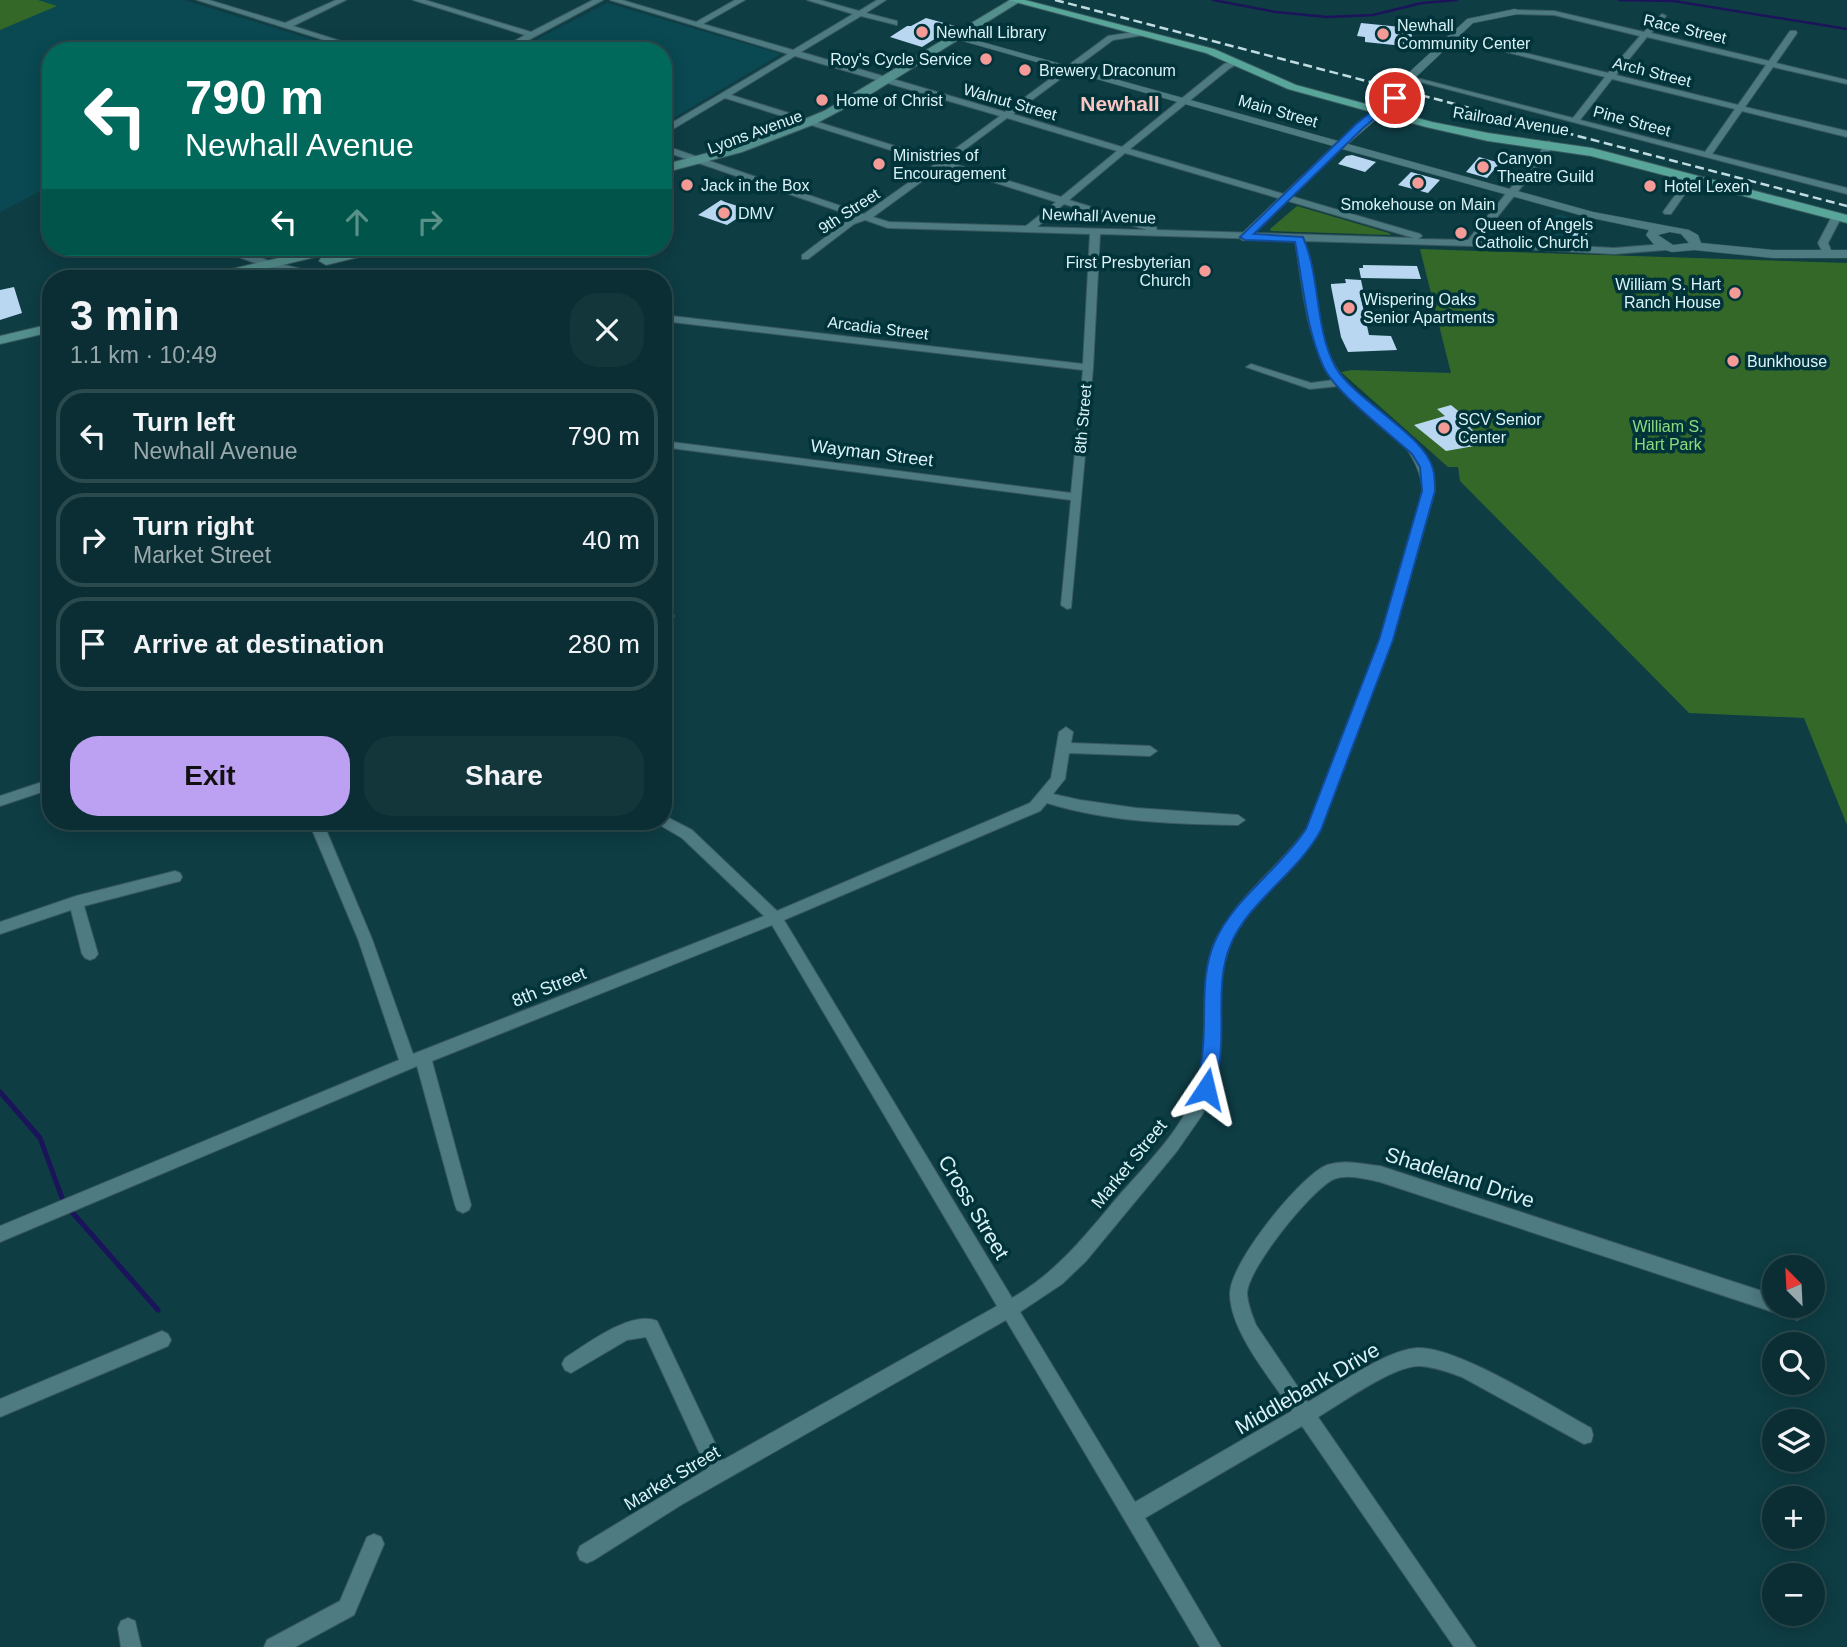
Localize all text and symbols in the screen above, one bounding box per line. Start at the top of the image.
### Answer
street label: Race Street [1642,11,1729,47]
place label: Newhall Community Center [1397,17,1531,52]
marker: Newhall Library [914,24,930,40]
place label: Newhall Library [936,24,1046,41]
marker: Newhall Community Center [1375,26,1391,42]
place label: Roy's Cycle Service [830,51,972,68]
marker: Roy's Cycle Service [978,51,994,67]
street label: Arch Street [1611,54,1693,90]
marker: Brewery Draconum [1017,62,1033,78]
place label: Brewery Draconum [1039,62,1176,79]
pin [1365,68,1425,128]
icon: left [70,70,161,161]
text: 790 m [185,70,324,124]
icon: arrive [1376,79,1414,117]
street label: Walnut Street [961,81,1059,124]
marker: Home of Christ [814,92,830,108]
place label: Home of Christ [836,92,943,109]
district label: Newhall [1080,92,1160,115]
street label: Main Street [1236,92,1320,131]
street label: Railroad Avenue [1452,103,1570,139]
street label: Pine Street [1592,103,1673,140]
street label: Lyons Avenue [705,107,805,157]
text: Newhall Avenue [185,127,414,163]
place label: Ministries of Encouragement [893,147,1007,182]
place label: Canyon Theatre Guild [1497,150,1594,185]
marker: Ministries of Encouragement [871,156,887,172]
marker: Canyon Theatre Guild [1475,159,1491,175]
marker: Smokehouse on Main [1410,175,1426,191]
marker: Jack in the Box [679,177,695,193]
place label: Jack in the Box [701,177,810,194]
marker: Hotel Lexen [1642,178,1658,194]
place label: Hotel Lexen [1664,178,1749,195]
street label: 9th Street [815,185,883,237]
place label: Smokehouse on Main [1341,196,1495,213]
icon: left [265,203,303,241]
icon: ahead [338,203,376,241]
icon: right [411,203,449,241]
marker: DMV [716,205,732,221]
place label: DMV [738,205,774,222]
street label: Newhall Avenue [1042,206,1157,226]
place label: Queen of Angels Catholic Church [1475,216,1593,251]
marker: Queen of Angels Catholic Church [1453,225,1469,241]
place label: First Presbyterian Church [1066,254,1191,289]
marker: First Presbyterian Church [1197,263,1213,279]
place label: William S. Hart Ranch House [1615,276,1722,311]
marker: William S. Hart Ranch House [1727,285,1743,301]
place label: Wispering Oaks Senior Apartments [1363,291,1495,326]
text: 3 min [70,292,180,339]
button: close [570,293,644,367]
marker: Wispering Oaks Senior Apartments [1341,300,1357,316]
street label: Arcadia Street [827,313,930,343]
text: 1.1 km · 10:49 [70,342,217,368]
marker: Bunkhouse [1725,353,1741,369]
place label: Bunkhouse [1747,353,1827,370]
street label: 8th Street [1072,383,1095,454]
text: Turn left [133,407,235,437]
place label: SCV Senior Center [1458,411,1542,446]
icon: left [74,417,112,455]
park label: William S. Hart Park [1632,418,1704,453]
marker: SCV Senior Center [1436,420,1452,436]
text: 790 m [568,421,640,451]
street label: Wayman Street [810,436,934,470]
text: Newhall Avenue [133,438,298,464]
text: Turn right [133,511,254,541]
icon: right [74,521,112,559]
text: 40 m [582,525,640,555]
text: Market Street [133,542,271,568]
icon: arrive [74,625,112,663]
text: Arrive at destination [133,629,384,659]
text: 280 m [568,629,640,659]
button: Exit [70,736,350,816]
button: Share [364,736,644,816]
street label: 8th Street [509,963,589,1011]
position arrow [1169,1052,1243,1126]
street label: Market Street [1087,1116,1171,1212]
street label: Shadeland Drive [1383,1142,1537,1212]
street label: Cross Street [934,1151,1014,1263]
north arrow [1762,1255,1825,1318]
map controls [1762,1255,1825,1626]
button: search [1762,1332,1825,1395]
street label: Middlebank Drive [1231,1337,1383,1439]
button: layers [1762,1409,1825,1472]
street label: Market Street [621,1442,723,1514]
button: + [1762,1486,1825,1549]
button: − [1762,1563,1825,1626]

